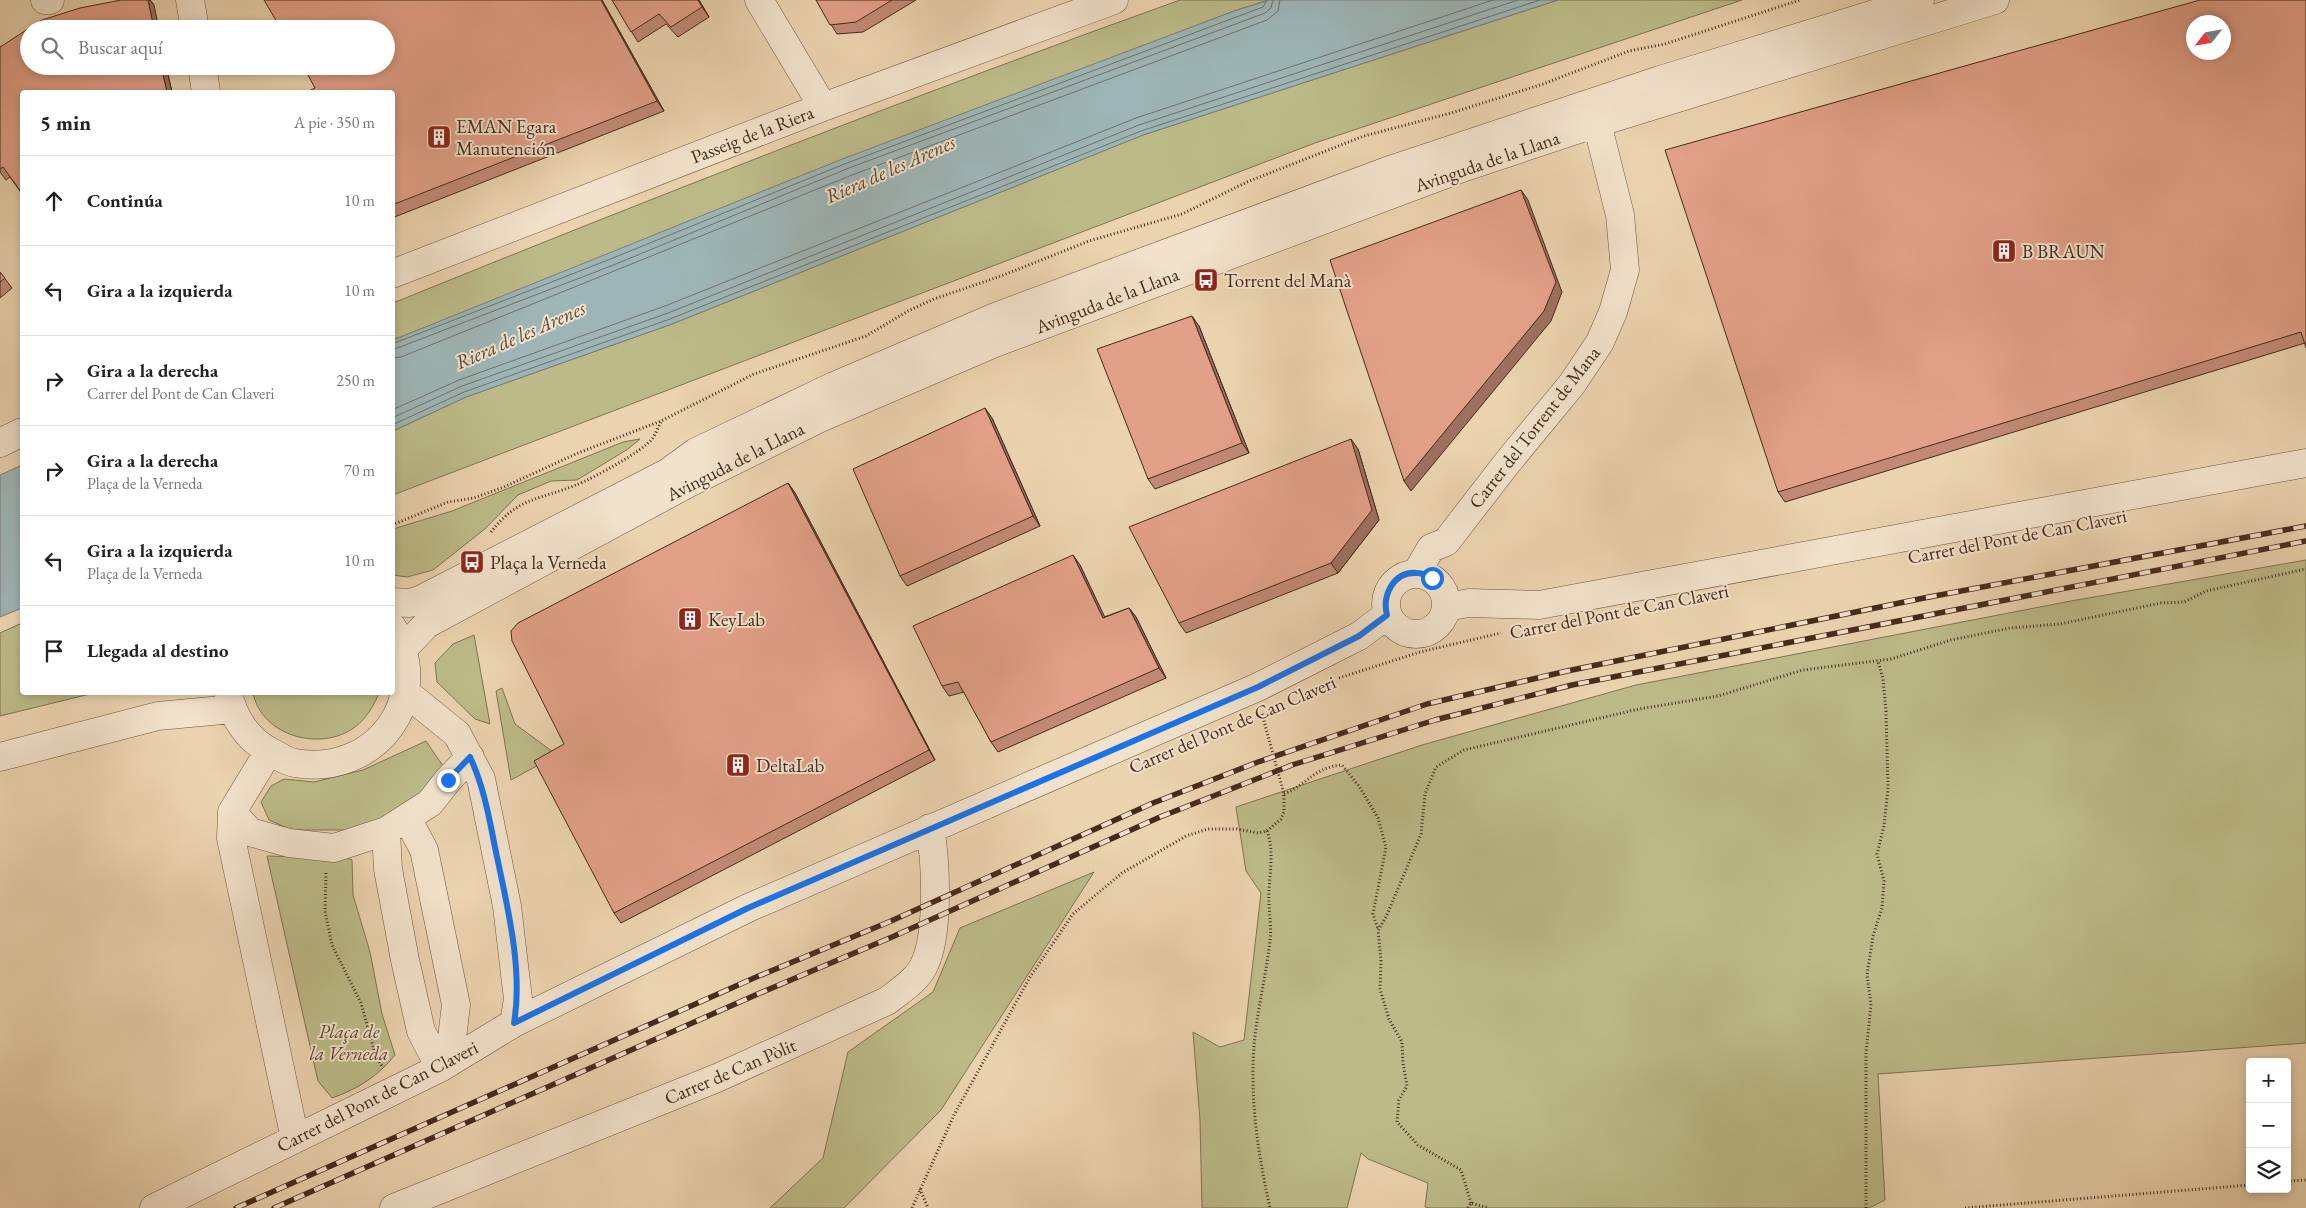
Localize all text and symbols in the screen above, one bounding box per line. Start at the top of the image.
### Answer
north arrow [2186,15,2231,60]
search box [20,20,395,75]
icon: search [38,34,66,62]
text: Buscar aquí [78,35,163,60]
street label: Passeig de la Riera [687,99,818,169]
text: 5 min [40,109,91,136]
text: A pie · 350 m [294,112,375,133]
place label: EMAN Egara Manutención [456,114,557,161]
building icon: EMAN Egara Manutención [426,124,452,150]
street label: Avinguda de la Llana [1410,125,1563,198]
water label: Riera de les Arenes [821,128,960,209]
icon: ahead [40,187,68,215]
text: Continúa [87,188,163,213]
text: 10 m [344,190,375,211]
building icon: B BRAUN [1991,238,2017,264]
place label: B BRAUN [2022,239,2105,264]
street label: Avinguda de la Llana [1031,261,1183,340]
bus stop icon: Torrent del Manà [1193,267,1219,293]
place label: Torrent del Manà [1224,268,1352,293]
icon: left [40,277,68,305]
text: Gira a la izquierda [87,278,233,303]
text: 10 m [344,280,375,301]
water label: Riera de les Arenes [451,294,590,375]
street label: Carrer del Torrent de Mana [1463,341,1606,514]
text: Gira a la derecha [87,358,218,383]
icon: right [40,367,68,395]
text: 250 m [336,370,375,391]
text: Carrer del Pont de Can Claveri [87,383,275,404]
street label: Avinguda de la Llana [661,416,809,507]
text: Gira a la derecha [87,448,218,473]
icon: right [40,457,68,485]
text: 70 m [344,460,375,481]
text: Plaça de la Verneda [87,473,203,494]
street label: Carrer del Pont de Can Claveri [1905,503,2129,570]
text: Gira a la izquierda [87,538,233,563]
icon: left [40,547,68,575]
bus stop icon: Plaça la Verneda [459,549,485,575]
text: 10 m [344,550,375,571]
place label: Plaça la Verneda [490,550,607,575]
text: Plaça de la Verneda [87,563,203,584]
route start [1421,567,1444,590]
street label: Carrer del Pont de Can Claveri [1507,578,1731,645]
building icon: KeyLab [677,606,703,632]
place label: KeyLab [708,607,765,632]
icon: arrive [40,637,68,665]
text: Llegada al destino [87,638,229,663]
street label: Carrer del Pont de Can Claveri [1125,669,1340,779]
building icon: DeltaLab [725,752,751,778]
place label: DeltaLab [756,753,825,778]
route end [437,769,460,792]
park label: Plaça de la Verneda [310,1019,388,1066]
street label: Carrer de Can Pòlit [660,1032,800,1110]
street label: Carrer del Pont de Can Claveri [272,1035,482,1158]
map controls [2246,1058,2291,1193]
button: + [2246,1058,2291,1103]
button: − [2246,1103,2291,1148]
button: layers [2246,1148,2291,1193]

